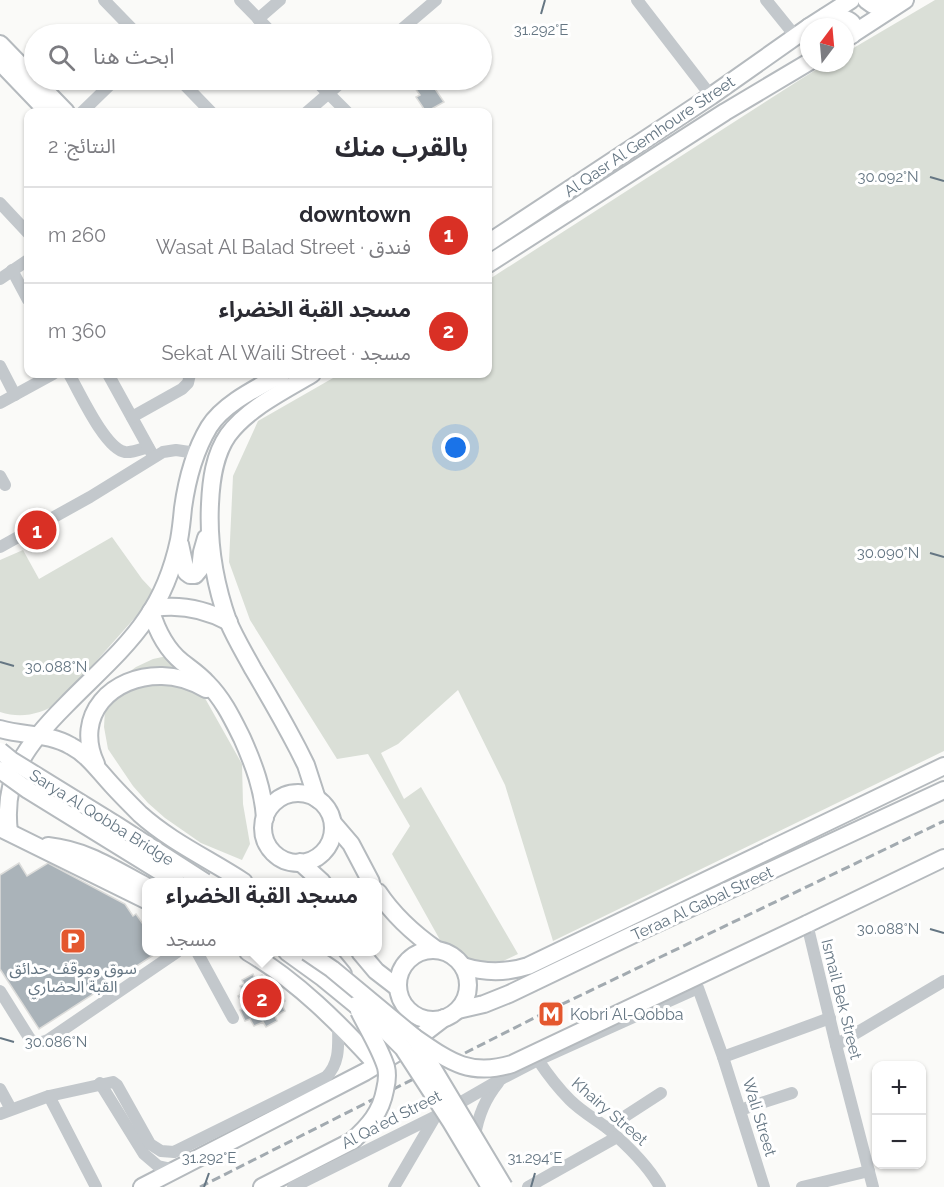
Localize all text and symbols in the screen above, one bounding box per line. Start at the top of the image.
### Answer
north arrow [800,18,854,72]
text: 31.292°E [514,21,568,39]
search box [24,24,492,90]
icon: search [45,41,78,74]
text: ابحث هنا [93,43,174,69]
street label: Al Qasr Al Gemhoure Street [560,72,739,201]
text: بالقرب منك [335,132,468,162]
text: النتائج: 2 [48,134,116,158]
text: 30.092°N [857,168,919,186]
text: downtown [299,201,411,227]
text: 260 m [48,223,106,247]
text: 1 [444,223,453,247]
text: فندق · Wasat Al Balad Street [156,235,411,259]
text: مسجد القبة الخضراء [219,296,411,322]
text: 360 m [48,319,106,343]
text: 2 [443,319,454,343]
text: مسجد · Sekat Al Waili Street [161,341,411,365]
your location [441,433,470,462]
pin: 1 [18,508,57,552]
text: 30.090°N [857,544,919,562]
text: 30.088°N [25,658,87,676]
street label: Sarya Al Qobba Bridge [26,765,177,870]
street label: Teraa Al Gabal Street [628,862,777,945]
popup [142,878,382,956]
text: مسجد القبة الخضراء [166,882,358,908]
text: 30.088°N [857,920,919,938]
parking icon: سوق وموقف حدائق القبة الحضاري [58,926,88,956]
text: مسجد [166,927,217,951]
street label: Ismail Bek Street [817,937,866,1062]
place label: سوق وموقف حدائق القبة الحضاري [9,959,137,999]
pin: 2 [242,976,282,1020]
metro station icon: Kobri Al-Qobba [536,999,566,1029]
place label: Kobri Al-Qobba [570,1005,683,1024]
text: 30.086°N [25,1033,87,1051]
map controls [872,1061,926,1169]
button: + [872,1061,926,1115]
street label: Khairy Street [568,1073,652,1150]
street label: Wali Street [739,1076,781,1159]
street label: Al Qa'ed Street [338,1086,445,1153]
button: − [872,1115,926,1169]
text: 31.292°E [182,1149,236,1167]
text: 31.294°E [507,1149,563,1167]

